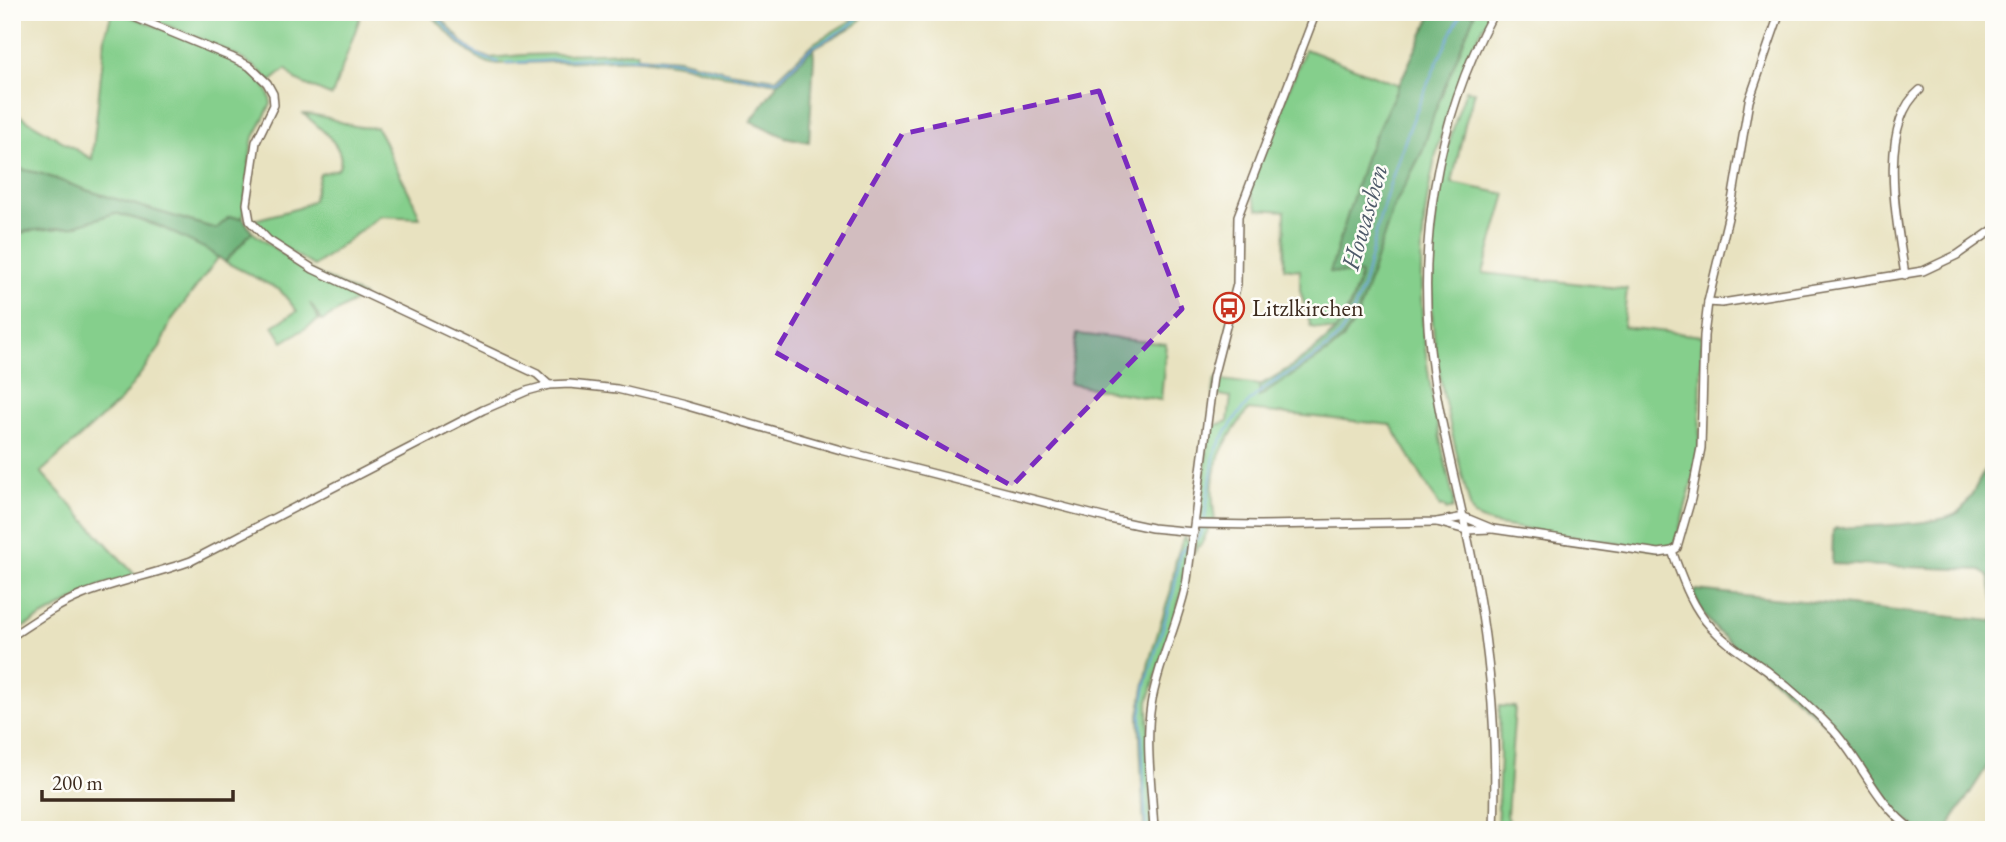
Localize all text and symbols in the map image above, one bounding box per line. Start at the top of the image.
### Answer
water label: Howaschen [1332,160,1395,275]
bus stop icon: Litzlkirchen [1212,291,1246,325]
place label: Litzlkirchen [1252,292,1364,323]
scale bar [42,758,233,802]
text: 200 m [52,769,103,796]

